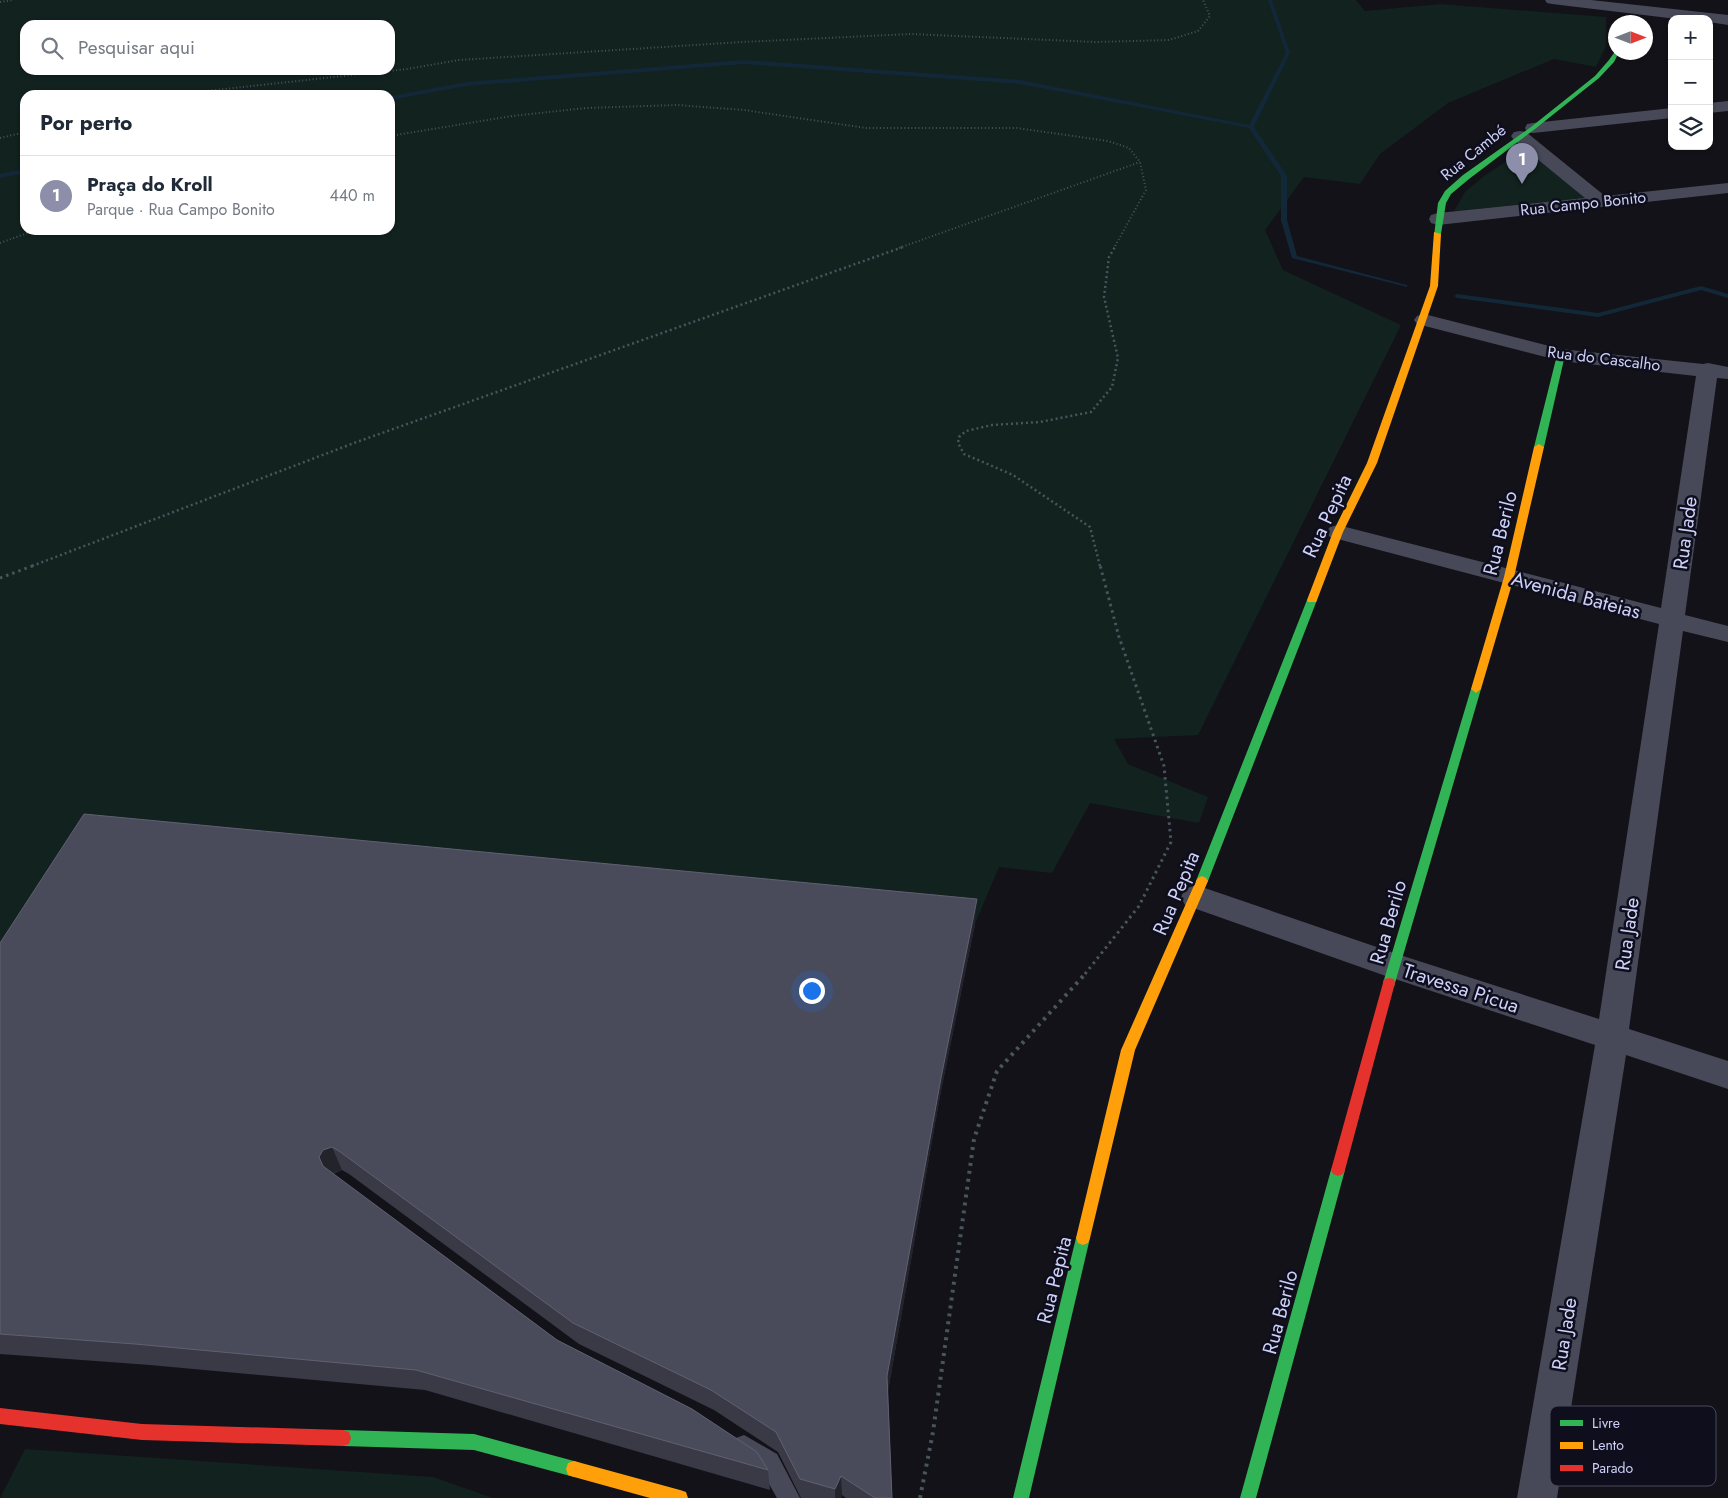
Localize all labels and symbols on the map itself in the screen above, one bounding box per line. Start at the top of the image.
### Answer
north arrow [1608,15,1653,60]
street label: Rua Cambé [1436,119,1511,186]
pin: 1 [1506,143,1538,184]
street label: Rua Campo Bonito [1519,185,1647,222]
street label: Rua do Cascalho [1546,340,1662,377]
street label: Rua Pepita [1296,470,1359,563]
street label: Rua Berilo [1476,488,1525,579]
street label: Rua Jade [1666,495,1705,571]
street label: Avenida Bateias [1508,564,1644,627]
street label: Rua Pepita [1146,847,1207,940]
street label: Rua Berilo [1363,877,1414,968]
street label: Rua Jade [1608,896,1647,972]
street label: Travessa Picua [1399,956,1523,1021]
your location [799,978,825,1004]
street label: Rua Pepita [1030,1233,1079,1327]
street label: Rua Berilo [1255,1267,1306,1358]
street label: Rua Jade [1544,1296,1585,1373]
legend [1550,1406,1716,1486]
text: Livre [1592,1413,1620,1433]
text: Lento [1592,1435,1624,1455]
text: Parado [1592,1458,1634,1478]

